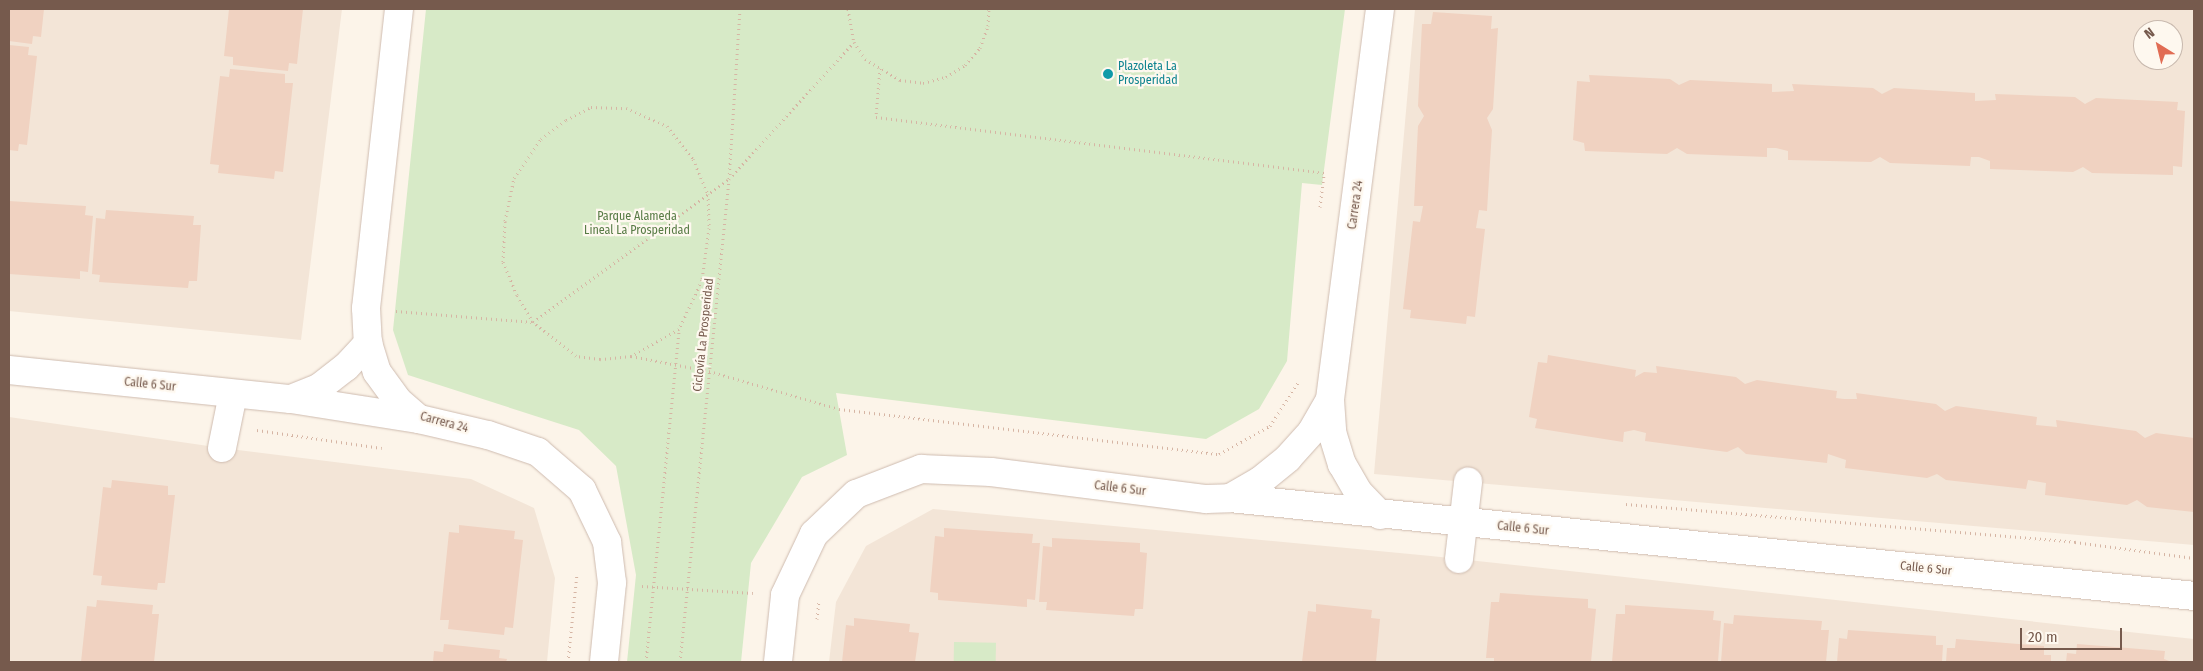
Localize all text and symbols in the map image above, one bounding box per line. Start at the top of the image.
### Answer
north arrow [2133,20,2183,70]
text: N [2141,24,2158,43]
place label: Plazoleta La Prosperidad [1118,60,1178,88]
marker: Plazoleta La Prosperidad [1102,68,1114,80]
street label: Carrera 24 [1345,180,1367,230]
park label: Parque Alameda Lineal La Prosperidad [584,210,690,238]
street label: Ciclovía La Prosperidad [691,277,717,393]
street label: Calle 6 Sur [123,375,177,395]
street label: Carrera 24 [418,410,470,436]
street label: Calle 6 Sur [1093,479,1147,499]
street label: Calle 6 Sur [1496,519,1550,539]
street label: Calle 6 Sur [1899,559,1953,579]
scale bar [2023,618,2126,650]
text: 20 m [2028,628,2058,646]

